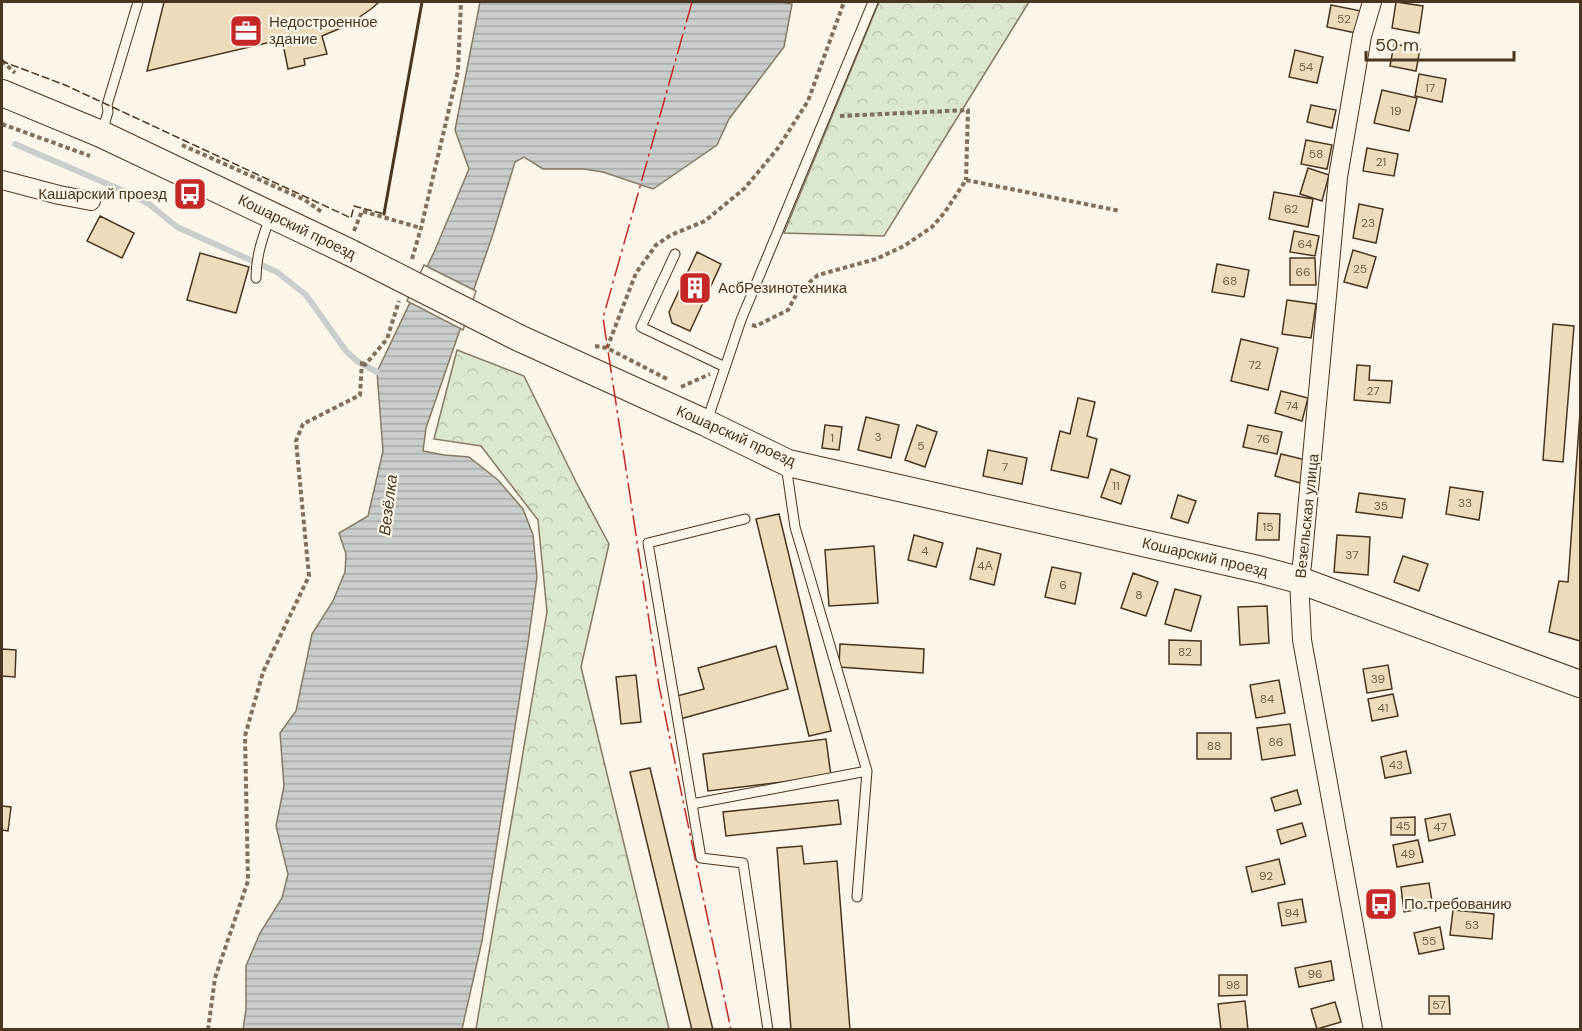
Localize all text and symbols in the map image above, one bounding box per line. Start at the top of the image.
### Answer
house number: 52 [1337,11,1351,27]
place label: Недостроенное здание [269,12,378,49]
office icon: Недостроенное здание [228,13,264,49]
scale bar [1366,24,1514,62]
text: 50 m [1375,33,1419,57]
house number: 54 [1299,59,1313,75]
house number: 17 [1425,80,1435,96]
house number: 19 [1390,103,1402,119]
house number: 58 [1309,146,1323,162]
house number: 21 [1376,154,1386,170]
bus stop icon: Кашарский проезд [172,176,208,212]
place label: Кашарский проезд [38,184,167,204]
street label: Кошарский проезд [235,190,359,264]
house number: 62 [1284,201,1298,217]
house number: 23 [1361,215,1375,231]
house number: 64 [1298,236,1312,252]
house number: 25 [1353,261,1367,277]
house number: 66 [1295,264,1311,280]
building icon: АсбРезинотехника [677,270,713,306]
house number: 68 [1223,273,1237,289]
place label: АсбРезинотехника [718,278,848,298]
house number: 72 [1248,357,1262,373]
house number: 27 [1366,383,1380,399]
house number: 74 [1286,398,1298,414]
street label: Кошарский проезд [673,401,799,471]
house number: 3 [874,429,882,445]
house number: 1 [830,430,834,446]
house number: 76 [1256,431,1270,447]
house number: 5 [917,438,925,454]
street label: Везельская улица [1291,452,1324,579]
house number: 7 [1002,459,1008,475]
water label: Везёлка [374,473,402,537]
house number: 11 [1112,478,1120,494]
house number: 33 [1458,495,1472,511]
house number: 35 [1374,498,1388,514]
house number: 15 [1262,519,1274,535]
street label: Кошарский проезд [1140,533,1270,581]
house number: 4 [921,543,929,559]
house number: 37 [1345,547,1359,563]
house number: 4А [977,558,993,574]
house number: 6 [1059,577,1067,593]
house number: 8 [1135,587,1143,603]
house number: 82 [1178,644,1192,660]
house number: 39 [1371,671,1385,687]
house number: 84 [1260,691,1274,707]
house number: 41 [1377,700,1389,716]
house number: 86 [1269,734,1283,750]
house number: 88 [1207,738,1221,754]
house number: 43 [1389,757,1403,773]
house number: 45 [1396,818,1410,834]
house number: 47 [1433,819,1447,835]
house number: 49 [1401,846,1415,862]
house number: 92 [1259,868,1273,884]
bus stop icon: По требованию [1363,886,1399,922]
place label: По требованию [1404,894,1512,914]
house number: 94 [1285,905,1299,921]
house number: 53 [1465,917,1479,933]
house number: 55 [1422,933,1436,949]
house number: 96 [1307,966,1323,982]
house number: 98 [1226,977,1240,993]
house number: 57 [1432,997,1446,1013]

